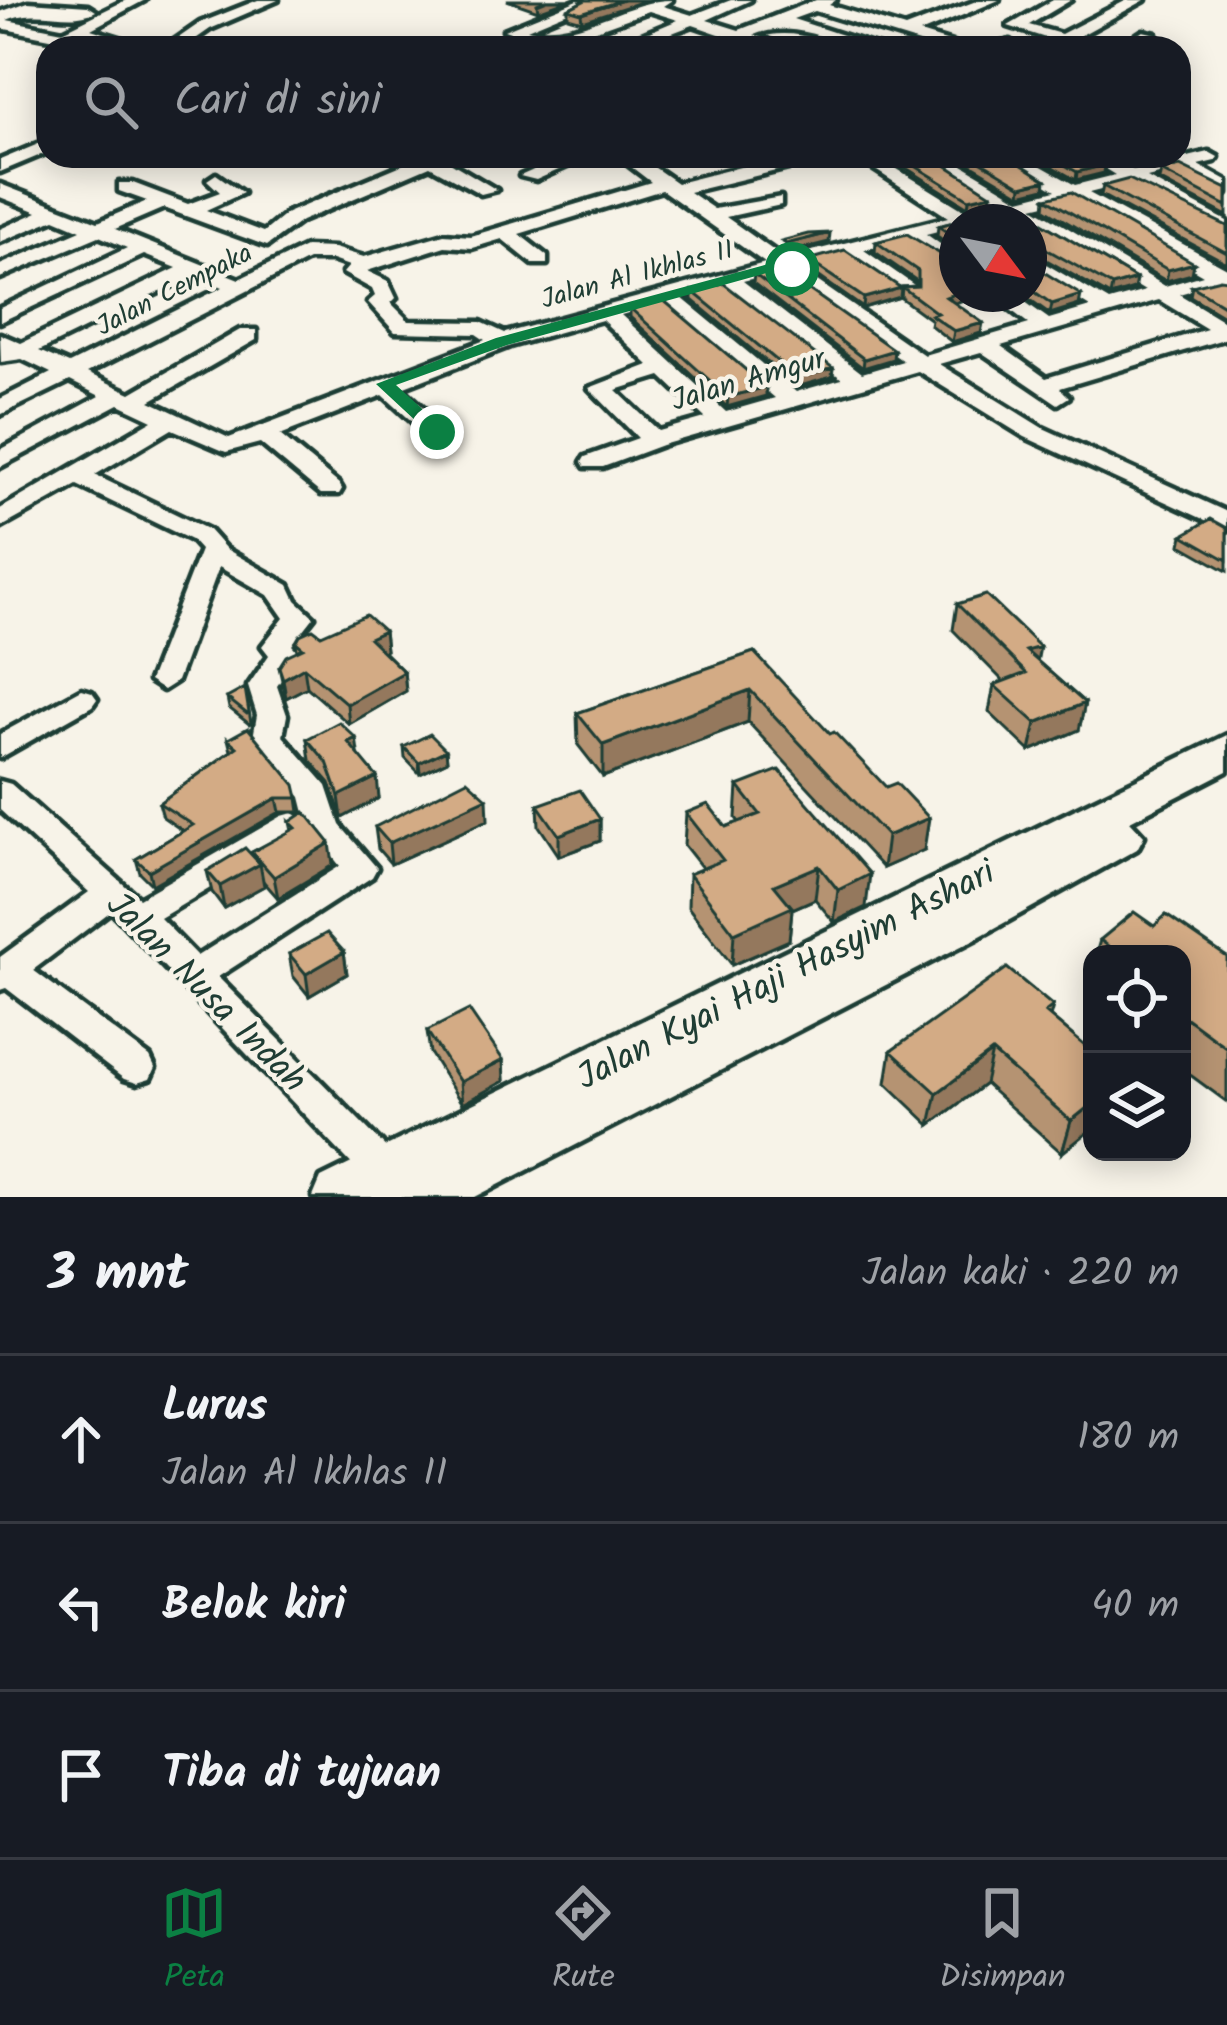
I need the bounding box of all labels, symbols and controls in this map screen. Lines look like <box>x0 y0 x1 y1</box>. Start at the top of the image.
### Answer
search box <box>36 36 1191 168</box>
text: Cari di sini <box>174 66 382 138</box>
icon: search <box>78 69 144 135</box>
north arrow <box>939 204 1047 312</box>
street label: Jalan Al Ikhlas II <box>536 229 738 322</box>
street label: Jalan Cempaka <box>89 232 260 348</box>
route start <box>765 242 819 296</box>
street label: Jalan Amgur <box>666 335 833 426</box>
route end <box>410 405 464 459</box>
street label: Jalan Kyai Haji Hasyim Ashari <box>567 845 1007 1107</box>
street label: Jalan Nusa Indah <box>91 879 320 1108</box>
map controls <box>1083 945 1191 1161</box>
button: locate <box>1083 945 1191 1053</box>
button: layers <box>1083 1053 1191 1161</box>
text: 3 mnt <box>48 1235 189 1316</box>
text: Jalan kaki · 220 m <box>862 1244 1179 1306</box>
text: Lurus <box>162 1372 268 1444</box>
icon: ahead <box>48 1406 114 1472</box>
text: 180 m <box>1077 1408 1179 1470</box>
text: Jalan Al Ikhlas II <box>162 1444 447 1506</box>
text: Belok kiri <box>162 1571 346 1643</box>
icon: left <box>48 1574 114 1640</box>
text: 40 m <box>1091 1576 1179 1638</box>
text: Tiba di tujuan <box>162 1739 441 1811</box>
icon: arrive <box>48 1742 114 1808</box>
tab: Peta <box>161 1880 227 2005</box>
tab: Rute <box>550 1880 616 2005</box>
tab: Disimpan <box>939 1880 1066 2005</box>

